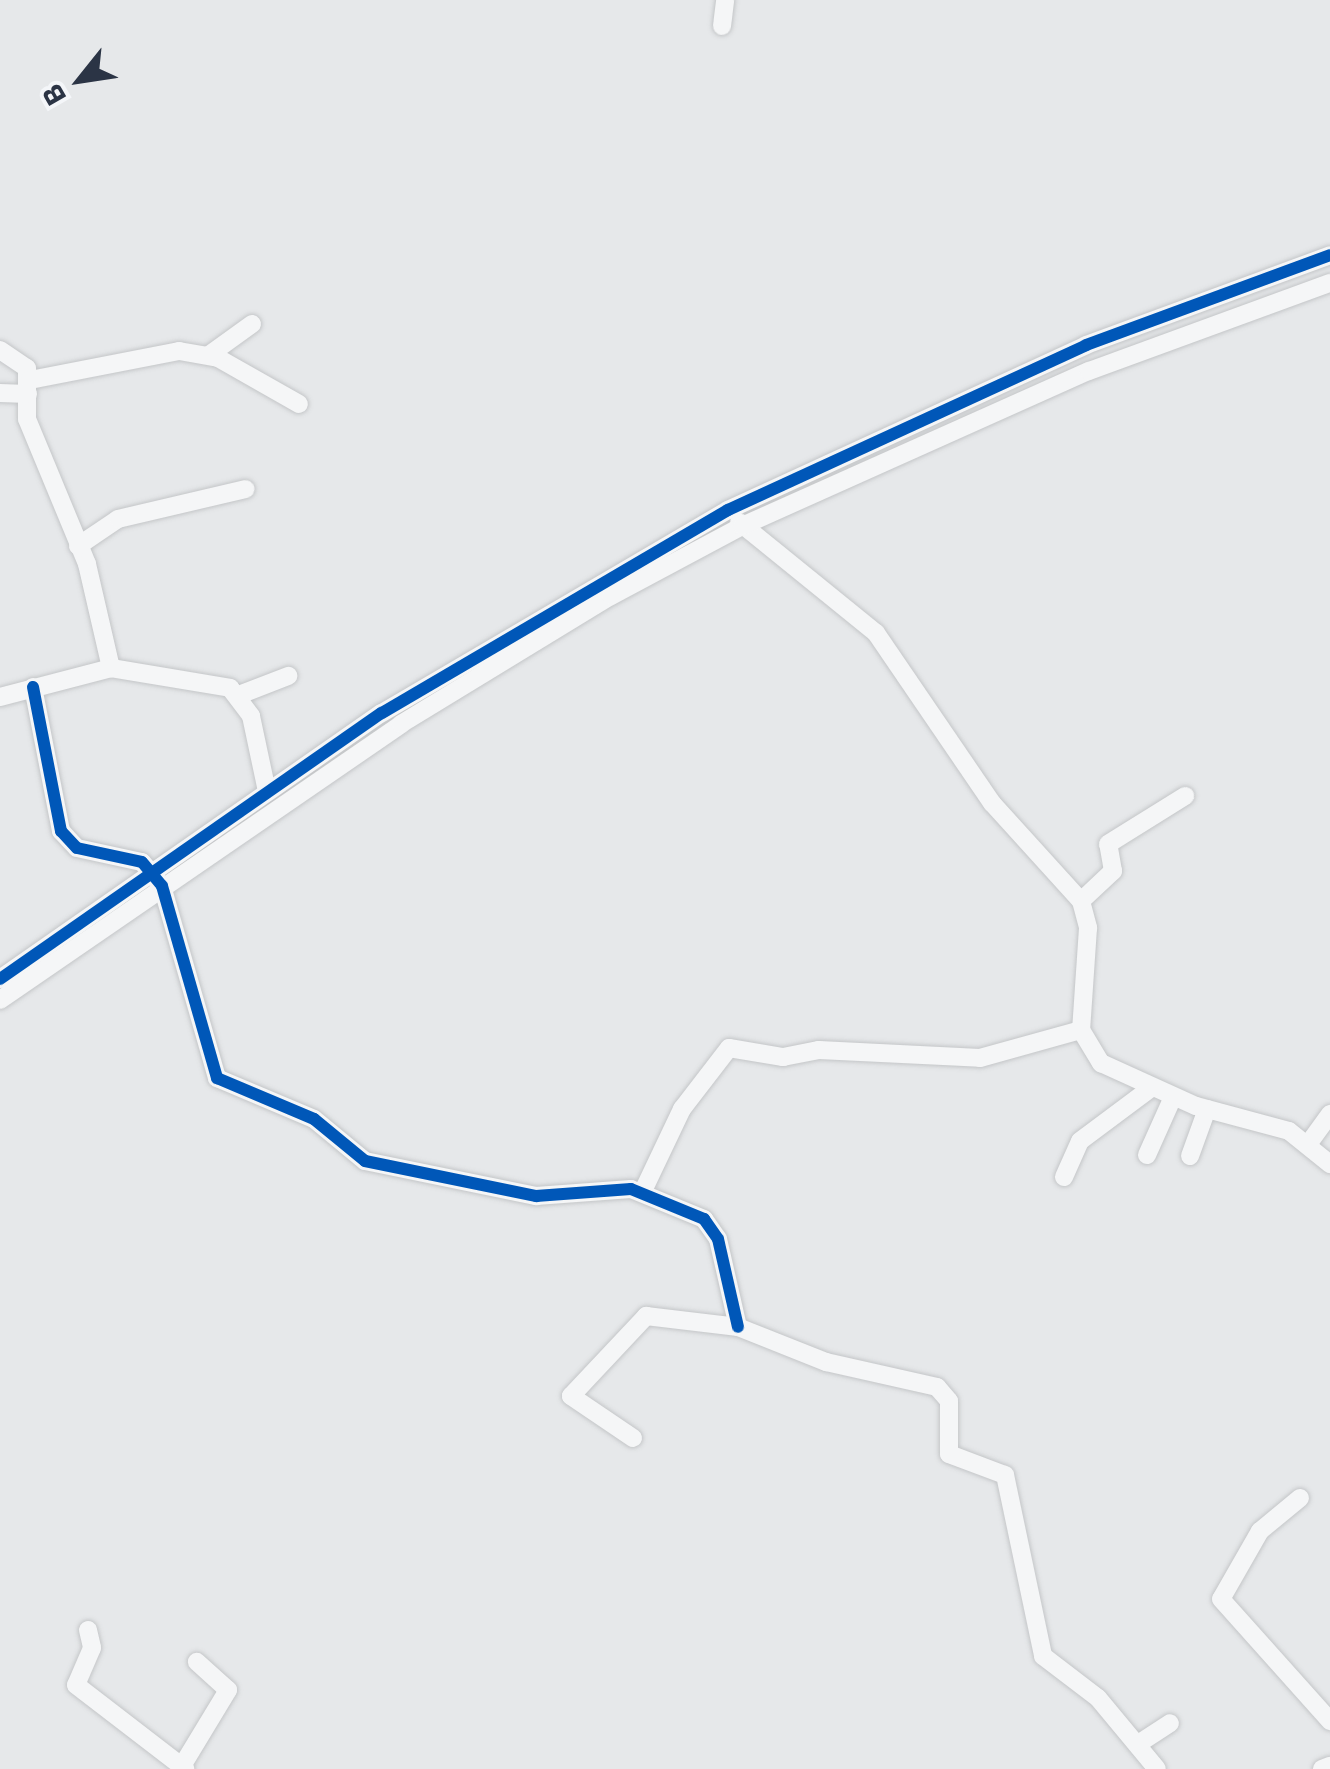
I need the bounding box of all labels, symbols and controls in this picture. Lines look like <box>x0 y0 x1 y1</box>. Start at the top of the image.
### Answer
north arrow <box>30 30 130 130</box>
text: B <box>33 78 74 113</box>

